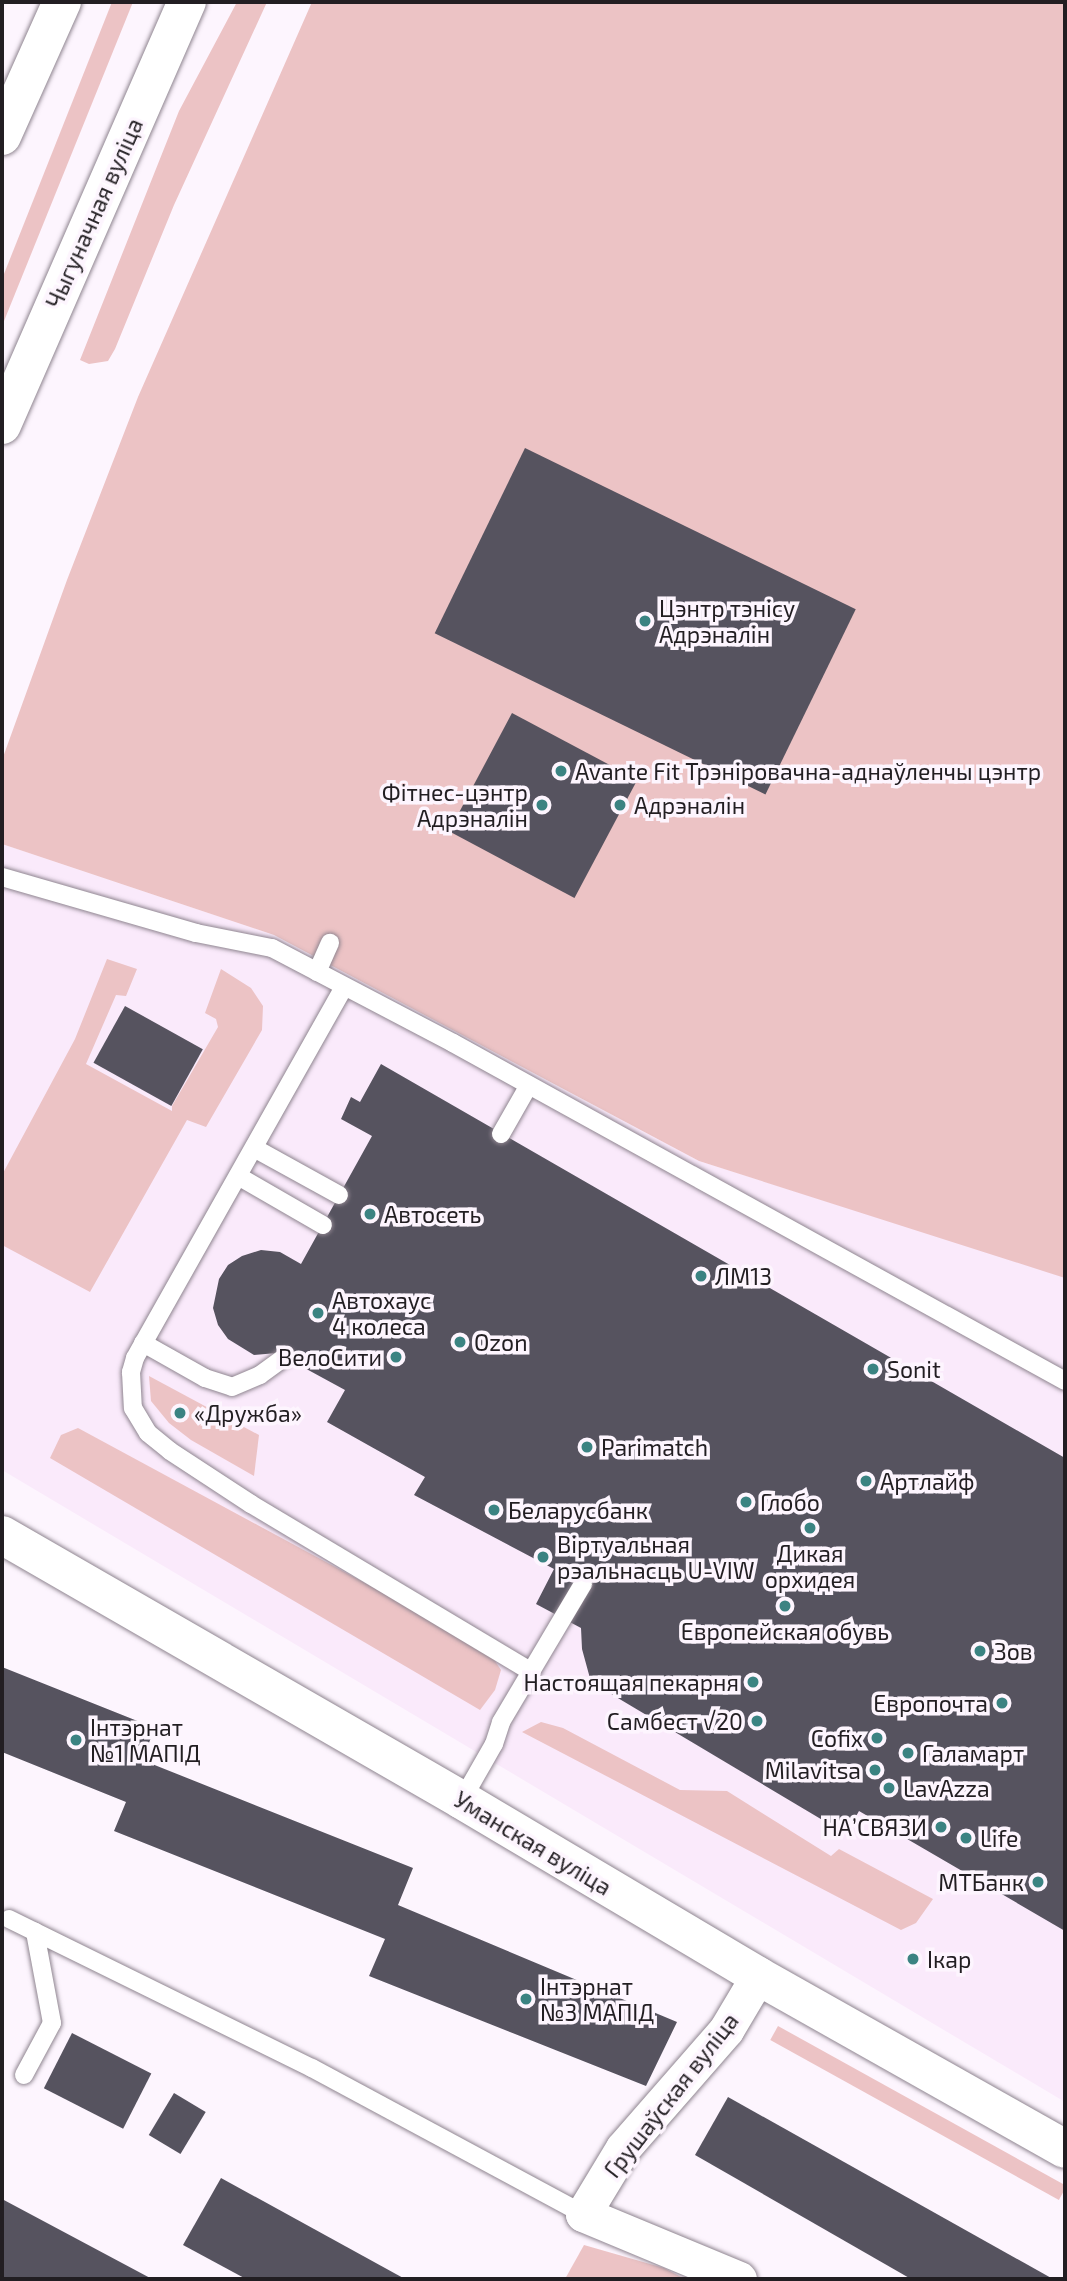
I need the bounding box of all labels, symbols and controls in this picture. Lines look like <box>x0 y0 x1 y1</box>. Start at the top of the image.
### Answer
street label: Чыгуначная вуліца <box>40 114 148 312</box>
place label: Цэнтр тэнісу Адрэналін <box>659 594 795 648</box>
marker: Цэнтр тэнісу Адрэналін <box>637 613 653 629</box>
place label: Avante Fit Трэніровачна-аднаўленчы цэнтр <box>575 757 1041 785</box>
marker: Avante Fit Трэніровачна-аднаўленчы цэнтр <box>553 763 569 779</box>
place label: Фітнес-цэнтр Адрэналін <box>382 778 528 832</box>
place label: Адрэналін <box>634 791 745 819</box>
marker: Фітнес-цэнтр Адрэналін <box>534 797 550 813</box>
marker: Адрэналін <box>612 797 628 813</box>
place label: Автосеть <box>384 1200 481 1228</box>
marker: Автосеть <box>362 1206 378 1222</box>
place label: ЛМ13 <box>715 1262 772 1290</box>
marker: ЛМ13 <box>693 1268 709 1284</box>
place label: Автохаус 4 колеса <box>332 1286 431 1340</box>
marker: Автохаус 4 колеса <box>310 1305 326 1321</box>
place label: Ozon <box>474 1328 527 1356</box>
marker: Ozon <box>452 1334 468 1350</box>
place label: ВелоСити <box>278 1343 382 1371</box>
marker: ВелоСити <box>388 1349 404 1365</box>
place label: Sonit <box>887 1355 941 1383</box>
marker: Sonit <box>865 1361 881 1377</box>
place label: «Дружба» <box>194 1399 302 1427</box>
marker: «Дружба» <box>172 1405 188 1421</box>
place label: Parimatch <box>601 1433 708 1461</box>
marker: Parimatch <box>579 1439 595 1455</box>
place label: Артлайф <box>880 1467 975 1495</box>
marker: Артлайф <box>858 1473 874 1489</box>
place label: Глобо <box>760 1488 820 1516</box>
marker: Глобо <box>738 1494 754 1510</box>
place label: Беларусбанк <box>508 1496 648 1524</box>
marker: Беларусбанк <box>486 1502 502 1518</box>
marker: Дикая орхидея <box>802 1520 818 1536</box>
place label: Віртуальная рэальнасць U-VIW <box>557 1530 755 1584</box>
place label: Дикая орхидея <box>765 1539 855 1593</box>
marker: Віртуальная рэальнасць U-VIW <box>535 1549 551 1565</box>
marker: Европейская обувь <box>777 1598 793 1614</box>
place label: Европейская обувь <box>681 1617 889 1645</box>
place label: Зов <box>994 1637 1033 1665</box>
marker: Зов <box>972 1643 988 1659</box>
place label: Настоящая пекарня <box>524 1668 739 1696</box>
marker: Настоящая пекарня <box>745 1674 761 1690</box>
place label: Европочта <box>873 1689 988 1717</box>
marker: Европочта <box>994 1695 1010 1711</box>
place label: Самбест √20 <box>607 1707 743 1735</box>
place label: Інтэрнат №1 МАПІД <box>90 1713 201 1767</box>
marker: Самбест √20 <box>749 1713 765 1729</box>
place label: Cofix <box>811 1724 863 1752</box>
marker: Cofix <box>869 1730 885 1746</box>
marker: Інтэрнат №1 МАПІД <box>68 1732 84 1748</box>
place label: Галамарт <box>922 1739 1024 1767</box>
marker: Галамарт <box>900 1745 916 1761</box>
place label: Milavitsa <box>765 1756 861 1784</box>
marker: Milavitsa <box>867 1762 883 1778</box>
place label: LavAzza <box>903 1774 990 1802</box>
marker: LavAzza <box>881 1780 897 1796</box>
street label: Уманская вуліца <box>449 1785 617 1901</box>
place label: НАʼСВЯЗИ <box>822 1813 927 1841</box>
marker: НАʼСВЯЗИ <box>933 1819 949 1835</box>
place label: Life <box>980 1824 1018 1852</box>
marker: Life <box>958 1830 974 1846</box>
place label: МТБанк <box>938 1868 1024 1896</box>
marker: МТБанк <box>1030 1874 1046 1890</box>
place label: Ікар <box>927 1945 971 1973</box>
marker: Ікар <box>905 1951 921 1967</box>
place label: Інтэрнат №3 МАПІД <box>540 1972 654 2026</box>
marker: Інтэрнат №3 МАПІД <box>518 1991 534 2007</box>
street label: Грушаўская вуліца <box>598 2007 744 2183</box>

